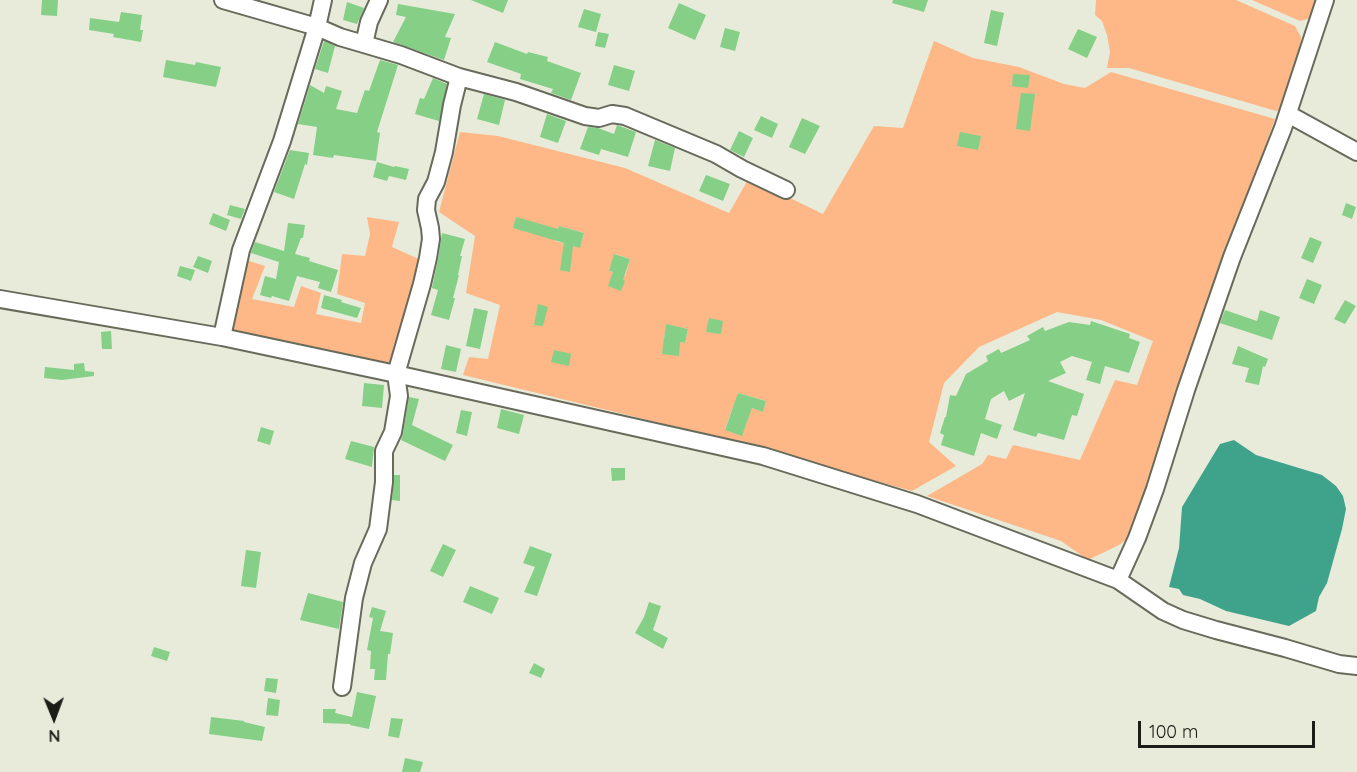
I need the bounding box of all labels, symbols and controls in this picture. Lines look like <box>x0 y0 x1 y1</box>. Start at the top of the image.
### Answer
north arrow <box>24 688 84 748</box>
scale bar <box>1141 709 1318 747</box>
text: 100 m <box>1149 720 1198 743</box>
text: N <box>48 726 60 746</box>

